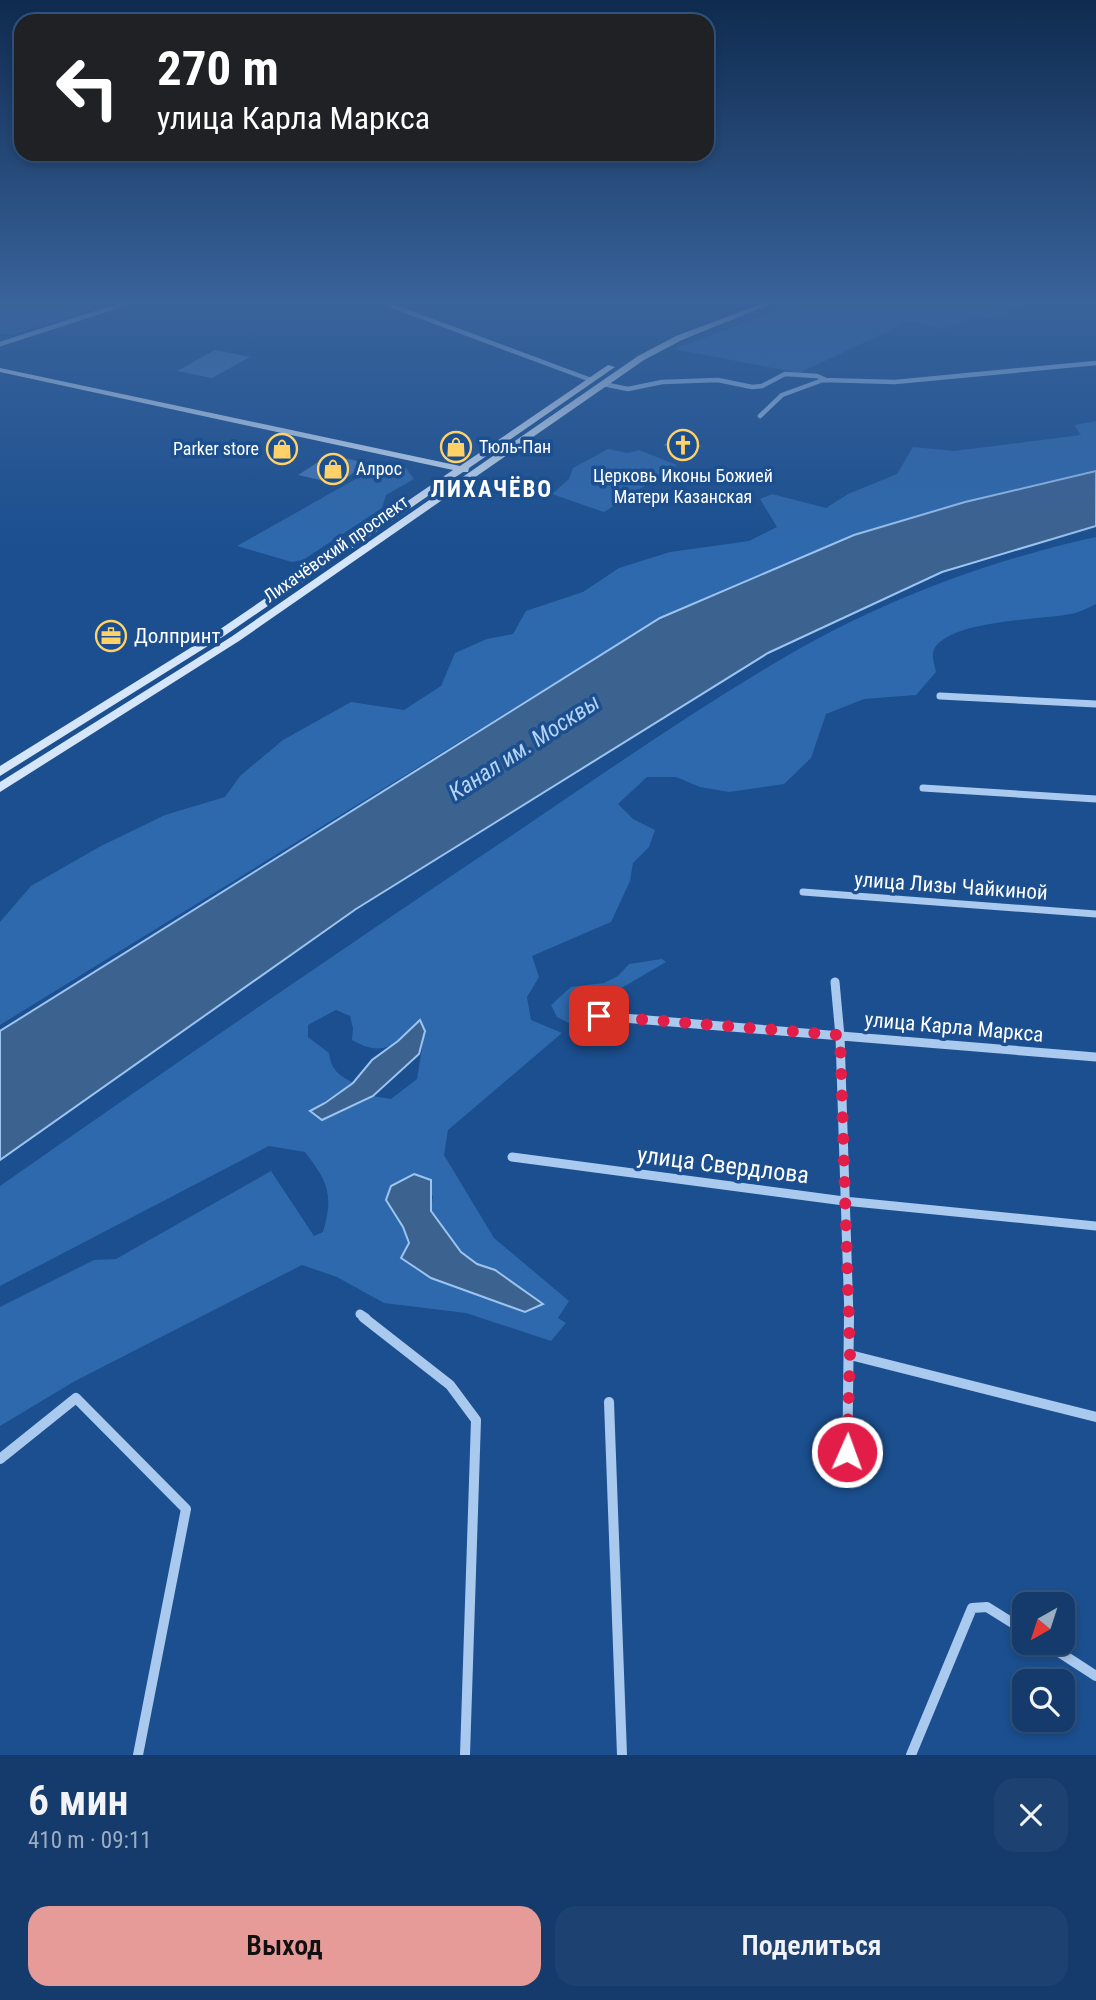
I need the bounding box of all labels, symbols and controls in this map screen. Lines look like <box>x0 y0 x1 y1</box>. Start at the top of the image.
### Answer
text: 270 m <box>157 40 279 97</box>
icon: left <box>42 42 133 133</box>
text: улица Карла Маркса <box>157 99 430 137</box>
church icon: Церковь Иконы Божией Матери Казанская <box>666 428 700 462</box>
shop icon: Тюль-Пан <box>439 430 473 464</box>
shop icon: Parker store <box>265 432 299 466</box>
place label: Тюль-Пан <box>479 436 551 457</box>
place label: Parker store <box>173 438 259 459</box>
shop icon: Алрос <box>316 452 350 486</box>
place label: Алрос <box>356 458 402 479</box>
place label: Церковь Иконы Божией Матери Казанская <box>593 465 773 507</box>
district label: ЛИХАЧЁВО <box>431 476 553 503</box>
street label: Лихачёвский проспект <box>259 491 412 606</box>
office icon: Долпринт <box>94 619 128 653</box>
place label: Долпринт <box>134 624 220 648</box>
water label: Канал им. Москвы <box>444 689 605 806</box>
street label: улица Лизы Чайкиной <box>853 867 1049 905</box>
pin <box>569 986 629 1046</box>
icon: arrive <box>580 997 618 1035</box>
street label: улица Карла Маркса <box>864 1007 1044 1047</box>
street label: улица Свердлова <box>636 1141 810 1189</box>
position arrow <box>810 1415 884 1489</box>
north arrow <box>1012 1592 1074 1656</box>
map controls <box>1012 1592 1075 1732</box>
button: search <box>1012 1669 1075 1732</box>
text: 6 мин <box>28 1776 129 1825</box>
button: close <box>994 1778 1068 1852</box>
text: 410 m · 09:11 <box>28 1827 152 1854</box>
button: Выход <box>28 1906 541 1986</box>
button: Поделиться <box>555 1906 1068 1986</box>

